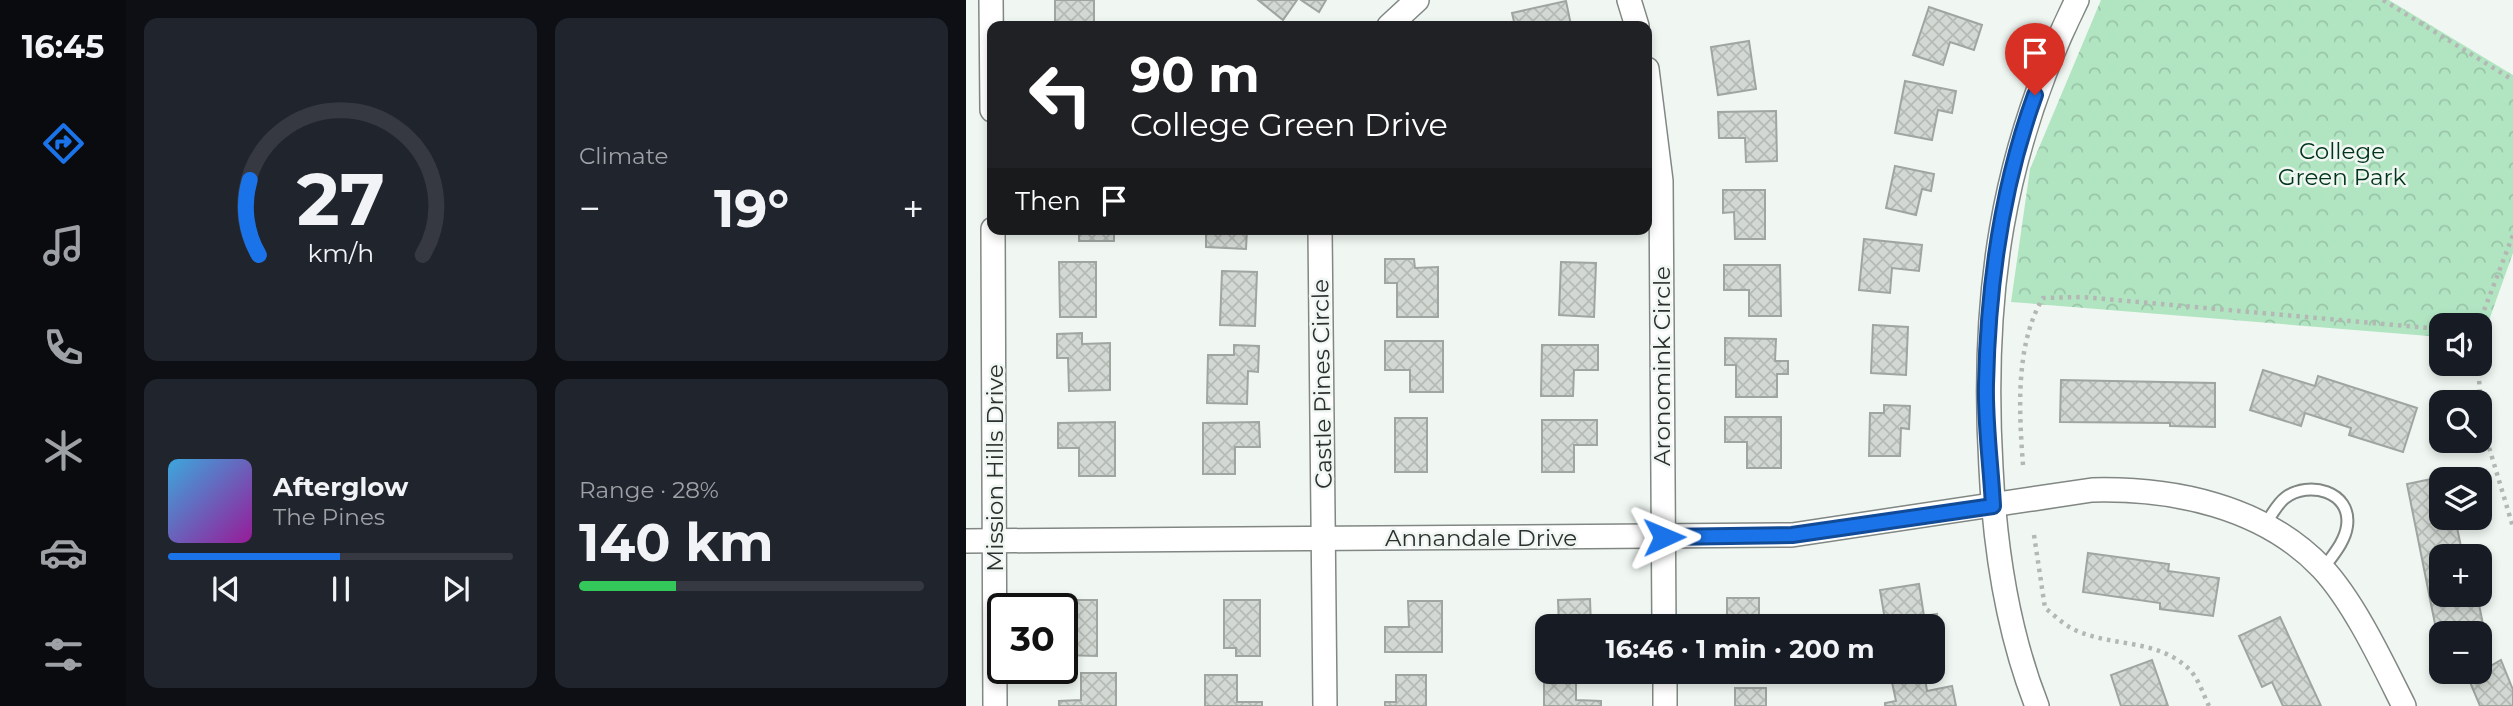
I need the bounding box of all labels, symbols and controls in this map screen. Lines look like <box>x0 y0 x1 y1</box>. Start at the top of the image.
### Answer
pin <box>2005 23 2065 95</box>
text: 16:45 <box>22 27 104 66</box>
icon: arrive <box>2016 34 2054 72</box>
text: 90 m <box>1130 45 1260 104</box>
icon: left <box>1015 49 1106 140</box>
text: College Green Drive <box>1130 105 1448 144</box>
icon: directions <box>39 119 88 168</box>
park label: College Green Park <box>2278 137 2407 191</box>
text: Climate <box>579 142 668 170</box>
text: 27 <box>296 156 385 244</box>
text: 19° <box>714 177 789 240</box>
icon: arrive <box>1095 182 1133 220</box>
text: − <box>579 185 601 232</box>
text: + <box>902 185 924 232</box>
text: Then <box>1015 185 1081 217</box>
icon: music <box>39 221 88 270</box>
text: km/h <box>307 238 374 268</box>
street label: Aronomink Circle <box>1648 266 1676 466</box>
street label: Castle Pines Circle <box>1306 279 1338 489</box>
map controls <box>2429 313 2492 684</box>
button: sound <box>2429 313 2492 376</box>
icon: phone <box>39 323 88 372</box>
street label: Mission Hills Drive <box>981 364 1009 572</box>
button: search <box>2429 390 2492 453</box>
icon: climate <box>39 426 88 475</box>
button: layers <box>2429 467 2492 530</box>
text: Afterglow <box>273 471 408 503</box>
text: Range · 28% <box>579 476 719 504</box>
position arrow <box>1627 500 1701 574</box>
text: The Pines <box>273 503 385 531</box>
text: 140 km <box>579 511 774 574</box>
street label: Annandale Drive <box>1385 524 1577 552</box>
icon: car <box>39 528 88 577</box>
button: + <box>2429 544 2492 607</box>
icon: previous <box>207 570 245 608</box>
icon: pause <box>322 570 360 608</box>
icon: next <box>437 570 475 608</box>
speed limit sign: 30 <box>987 593 1078 684</box>
button: − <box>2429 621 2492 684</box>
icon: filters <box>39 630 88 679</box>
text: 16:46 · 1 min · 200 m <box>1605 633 1875 665</box>

